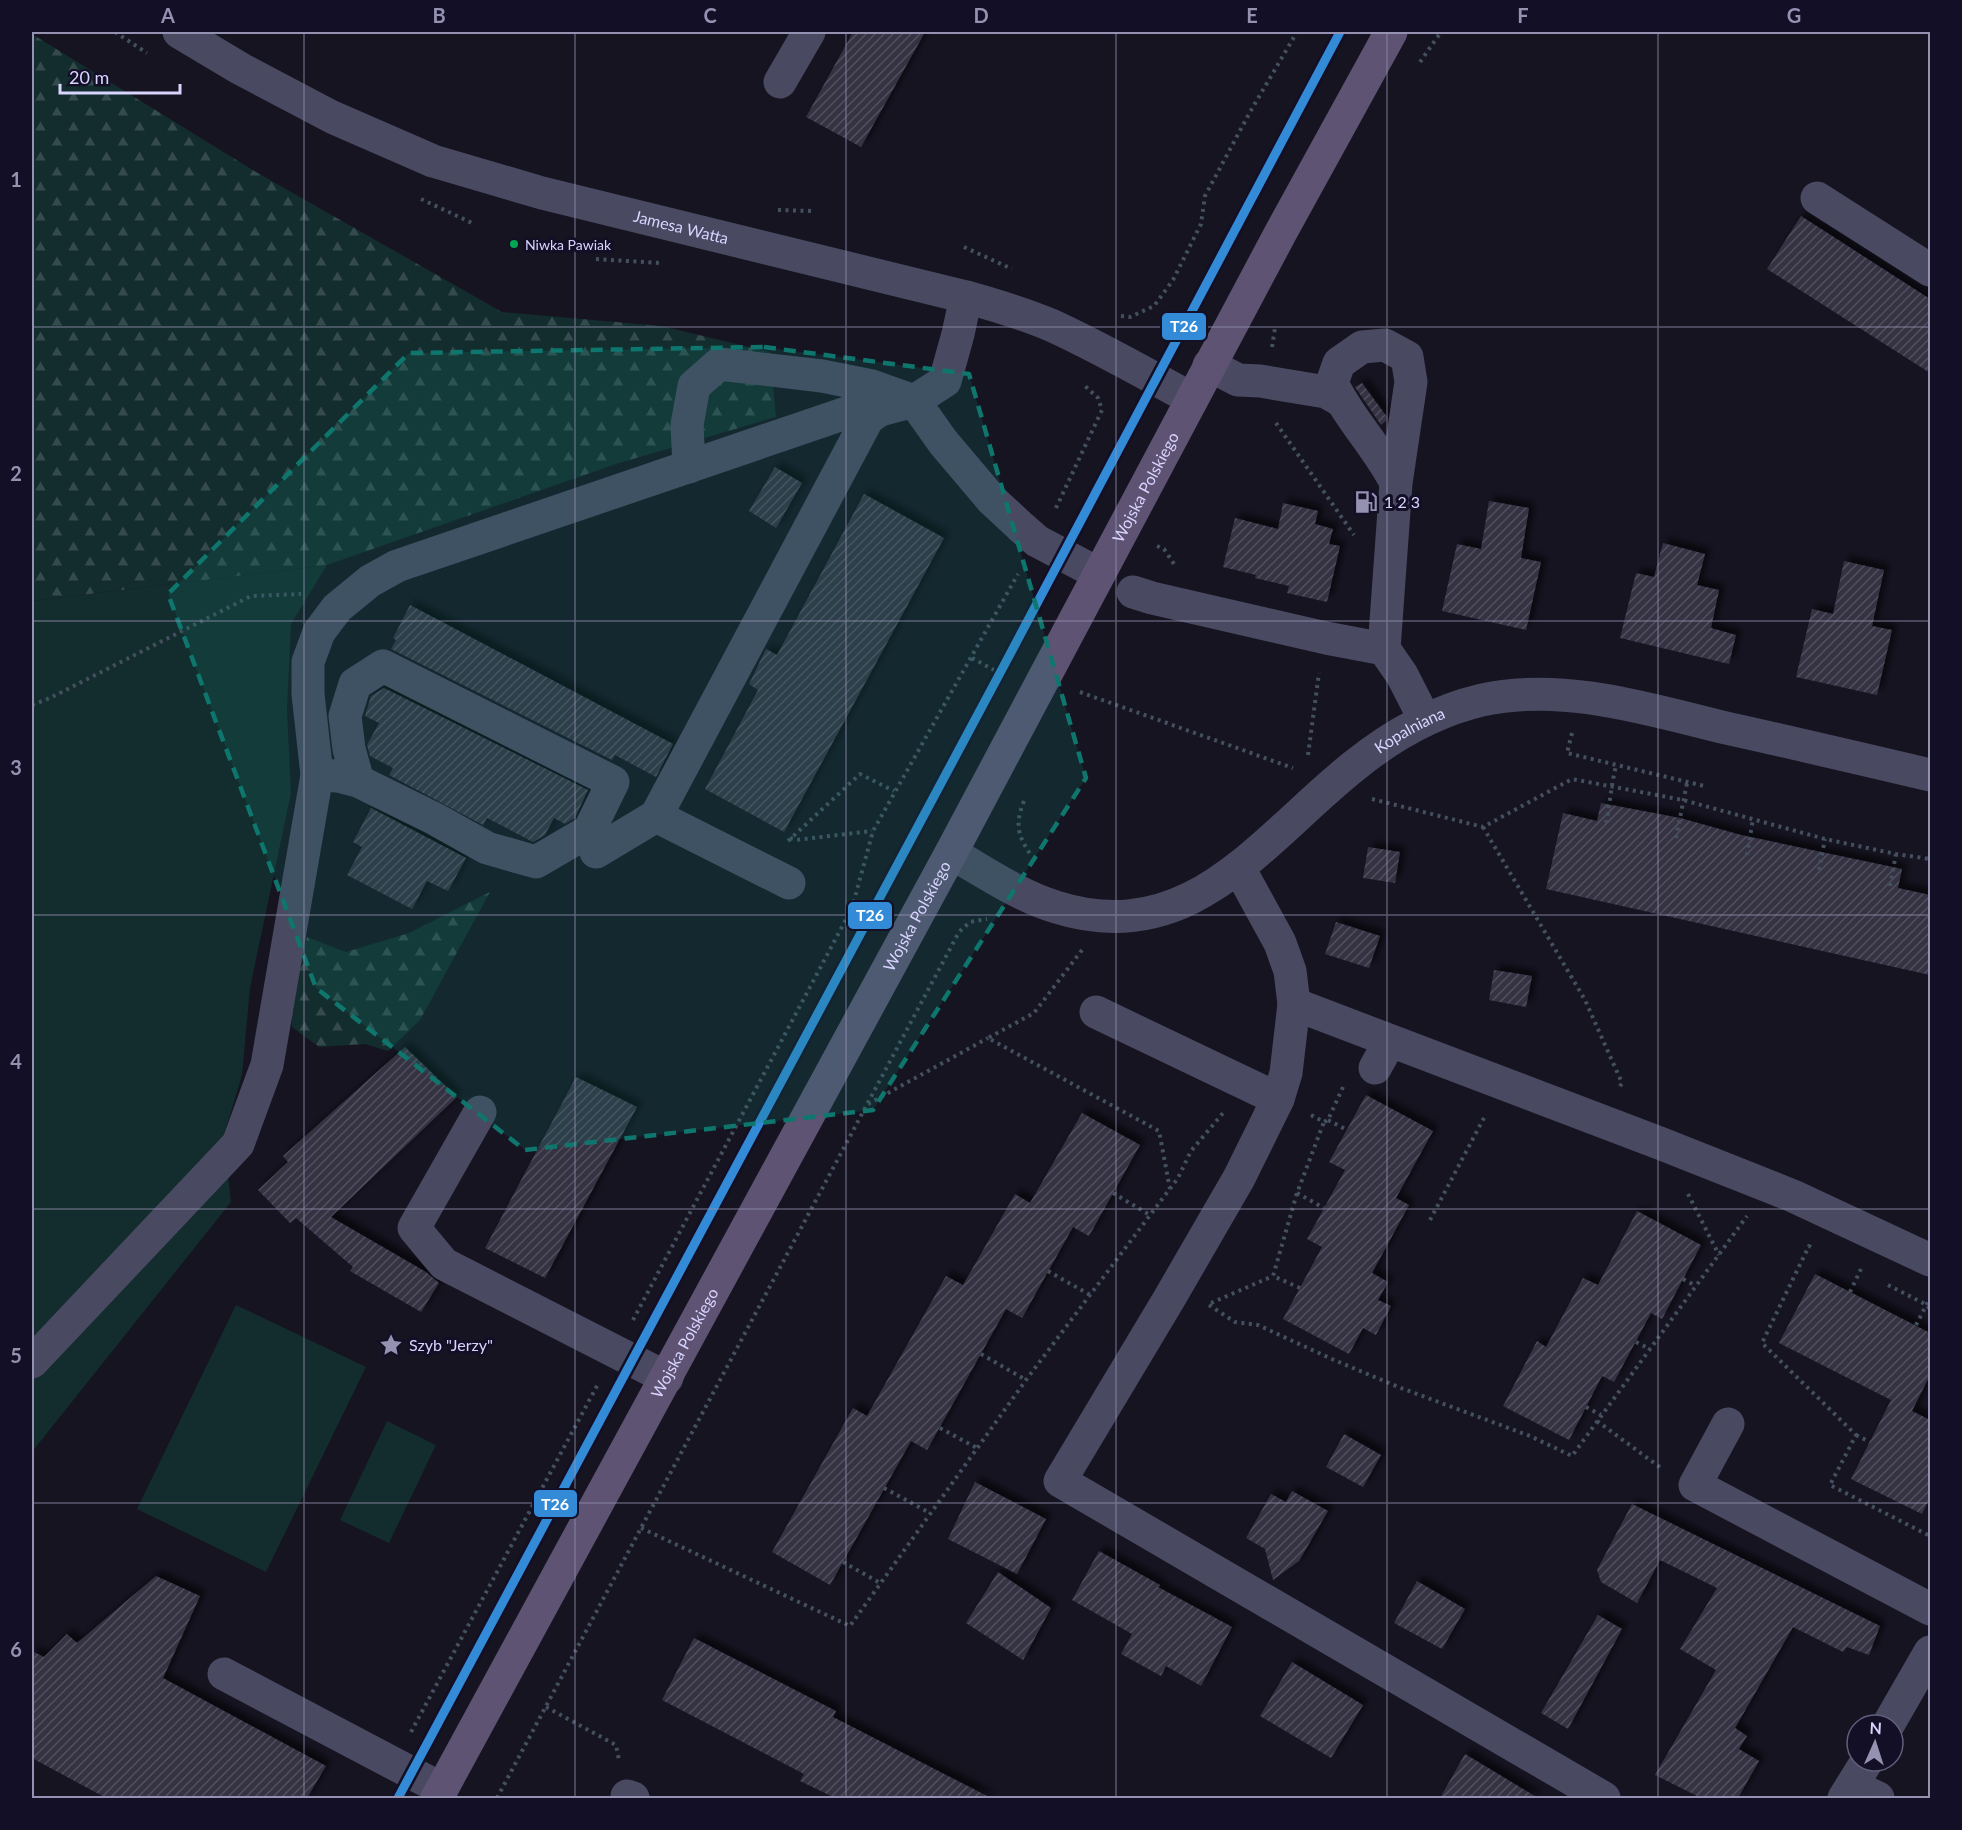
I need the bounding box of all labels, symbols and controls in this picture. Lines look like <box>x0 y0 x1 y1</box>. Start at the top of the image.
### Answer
text: A <box>160 3 175 27</box>
text: B <box>432 3 446 27</box>
text: C <box>703 3 717 27</box>
text: D <box>973 3 989 27</box>
text: E <box>1246 3 1258 27</box>
text: F <box>1517 3 1529 27</box>
text: G <box>1787 3 1801 27</box>
scale bar <box>60 57 180 95</box>
text: 20 m <box>69 66 109 88</box>
text: 1 <box>10 167 22 191</box>
street label: Jamesa Watta <box>632 206 731 247</box>
place label: Niwka Pawiak <box>525 236 612 253</box>
marker: Niwka Pawiak <box>508 238 520 250</box>
line badge: T26 <box>1161 312 1207 341</box>
text: T26 <box>1170 316 1198 335</box>
street label: Wojska Polskiego <box>1108 428 1182 545</box>
text: 2 <box>10 461 22 485</box>
fuel station icon: 1 2 3 <box>1353 489 1379 515</box>
place label: 1 2 3 <box>1384 492 1420 511</box>
street label: Kopalniana <box>1371 703 1447 757</box>
text: 3 <box>10 755 22 779</box>
street label: Wojska Polskiego <box>879 857 954 974</box>
line badge: T26 <box>847 901 893 930</box>
text: T26 <box>856 905 884 924</box>
text: 4 <box>10 1049 22 1073</box>
street label: Wojska Polskiego <box>646 1284 722 1401</box>
place icon: Szyb "Jerzy" <box>378 1332 404 1358</box>
place label: Szyb "Jerzy" <box>409 1335 493 1354</box>
text: 5 <box>10 1343 22 1367</box>
line badge: T26 <box>533 1489 578 1518</box>
text: T26 <box>541 1494 569 1513</box>
text: 6 <box>10 1637 22 1661</box>
north arrow <box>1845 1713 1905 1773</box>
text: N <box>1869 1718 1882 1737</box>

